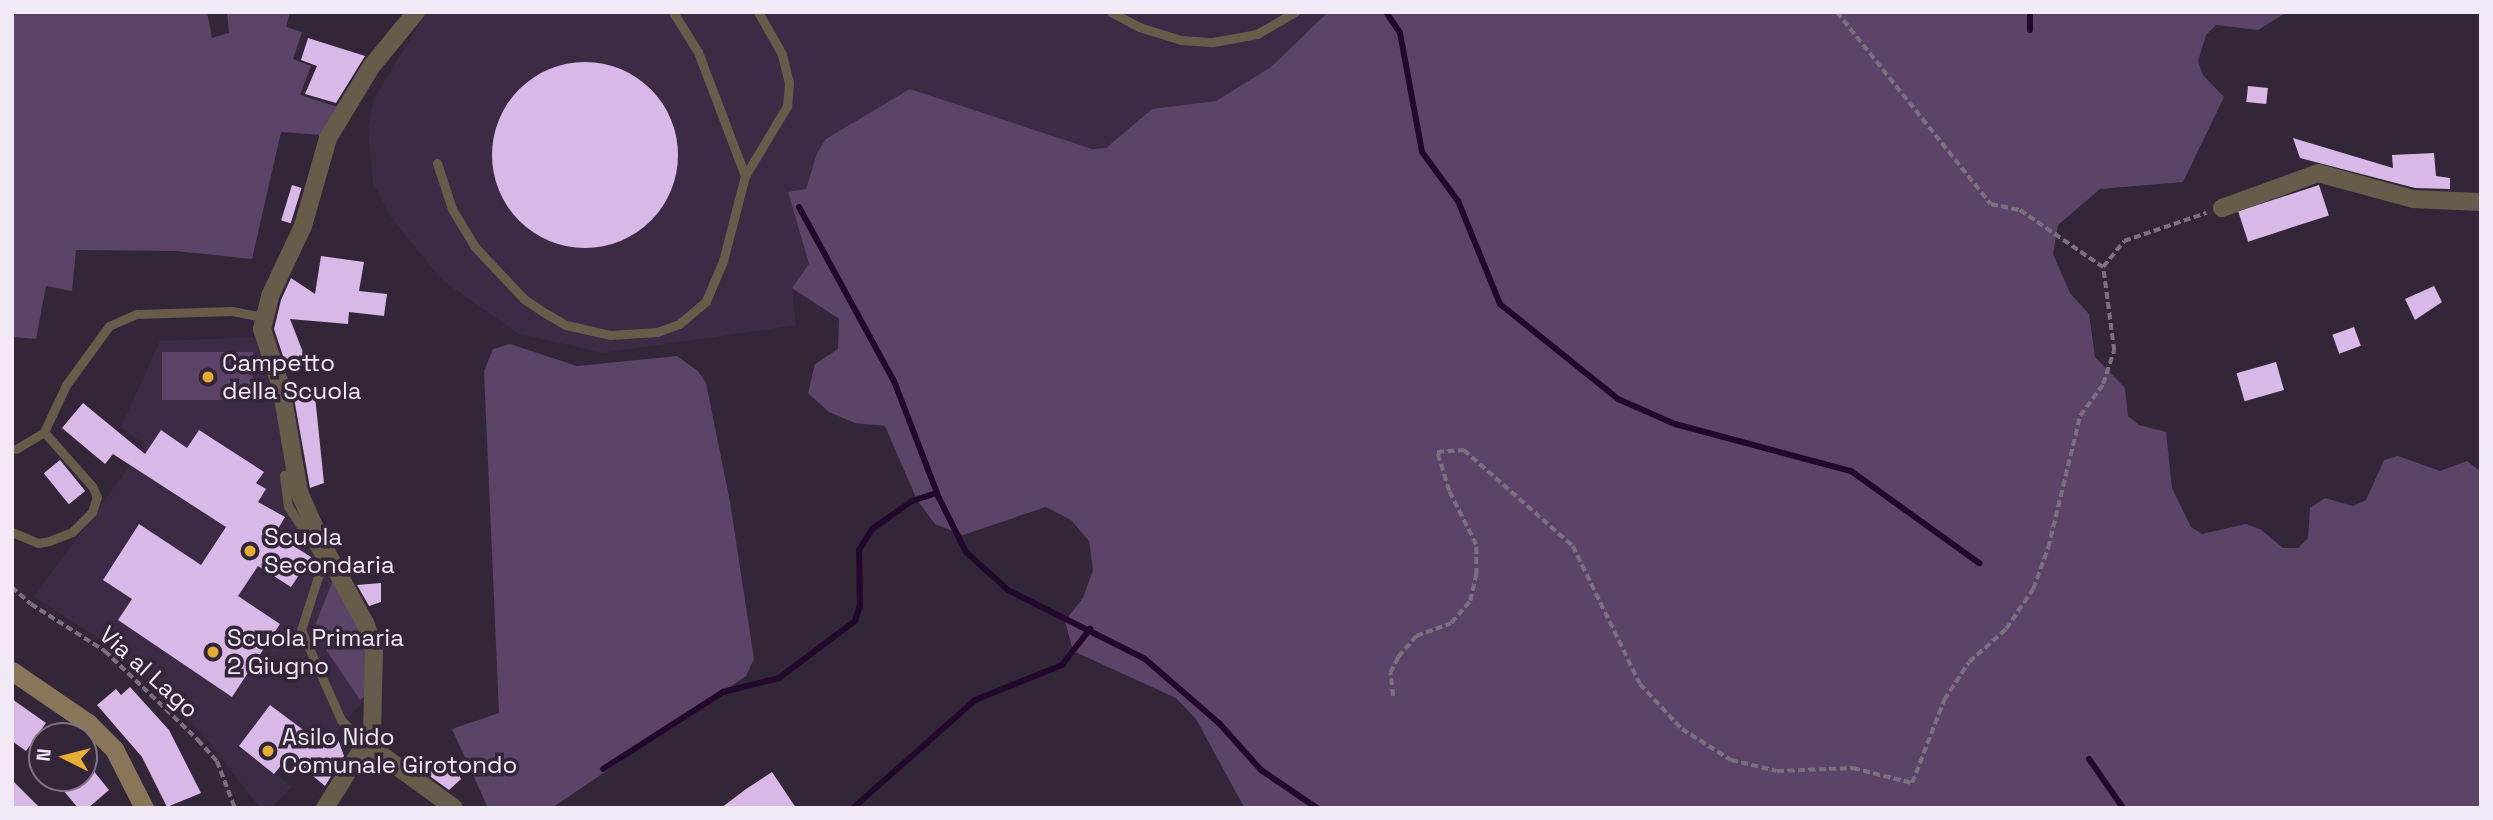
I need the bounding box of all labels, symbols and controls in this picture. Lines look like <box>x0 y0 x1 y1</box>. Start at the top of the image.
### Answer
place label: Campetto della Scuola <box>222 349 362 405</box>
marker: Campetto della Scuola <box>200 369 216 385</box>
place label: Scuola Secondaria <box>264 523 395 579</box>
marker: Scuola Secondaria <box>242 543 258 559</box>
street label: Via al Lago <box>94 620 204 724</box>
place label: Scuola Primaria 2 Giugno <box>227 624 404 680</box>
marker: Scuola Primaria 2 Giugno <box>205 644 221 660</box>
north arrow <box>28 722 98 792</box>
place label: Asilo Nido Comunale Girotondo <box>282 723 517 779</box>
marker: Asilo Nido Comunale Girotondo <box>260 743 276 759</box>
text: N <box>31 747 57 763</box>

